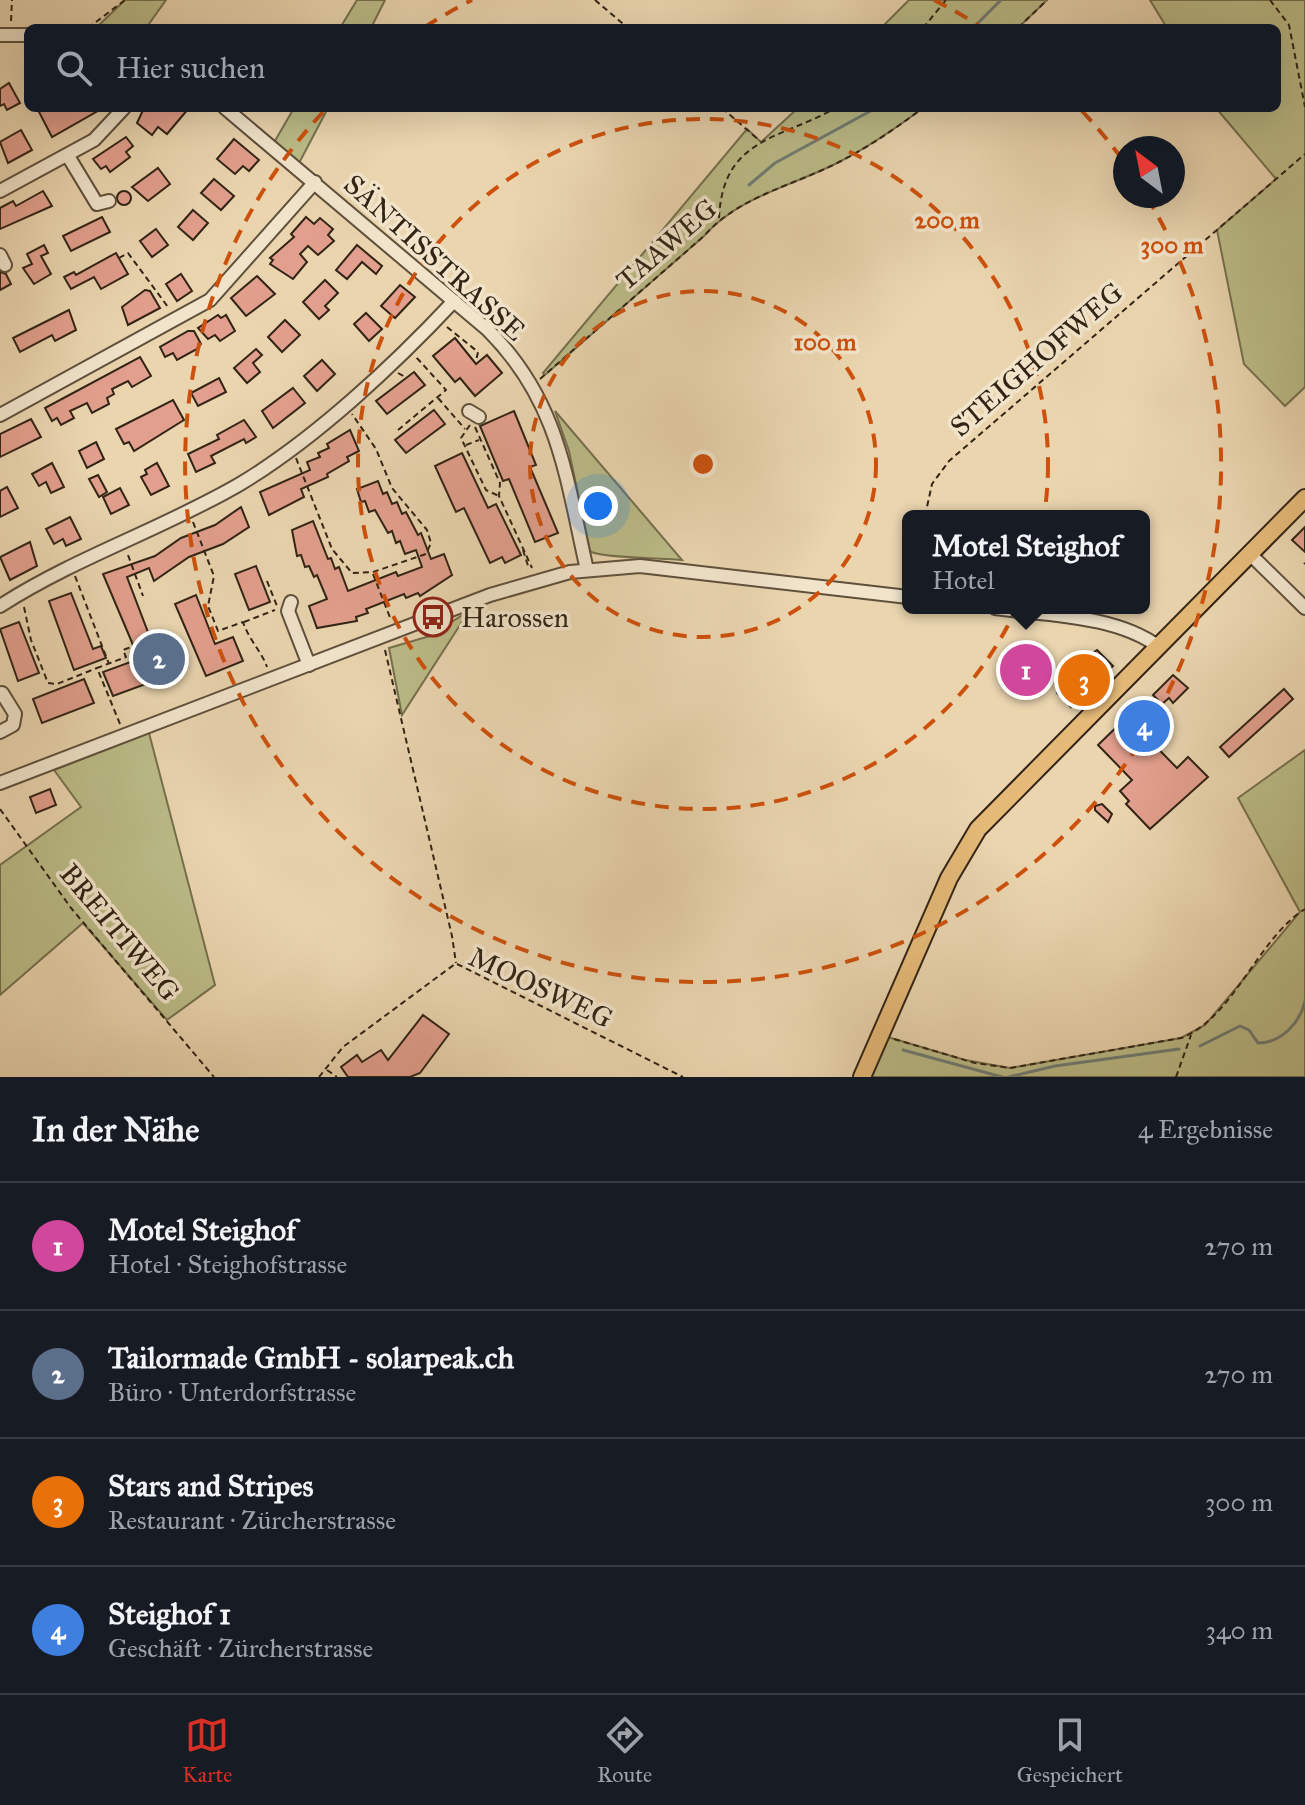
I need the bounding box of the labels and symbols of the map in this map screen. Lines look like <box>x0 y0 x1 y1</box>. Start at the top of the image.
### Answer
north arrow <box>1113 136 1185 208</box>
street label: SÄNTISSTRASSE <box>337 167 533 348</box>
street label: TAAWEG <box>609 191 724 298</box>
text: 200 m <box>914 205 980 235</box>
text: 300 m <box>1141 230 1204 260</box>
street label: STEIGHOFWEG <box>943 275 1130 444</box>
text: 100 m <box>794 327 857 357</box>
centre of rings <box>689 450 717 478</box>
your location <box>578 486 618 526</box>
bus stop icon: Harossen <box>412 596 454 638</box>
place label: Harossen <box>461 600 569 635</box>
pin: 2 <box>133 629 185 689</box>
pin: 1 <box>1000 640 1052 700</box>
pin: 3 <box>1058 650 1110 710</box>
pin: 4 <box>1118 696 1170 756</box>
street label: BREITIWEG <box>52 857 187 1008</box>
street label: MOOSWEG <box>463 939 618 1036</box>

